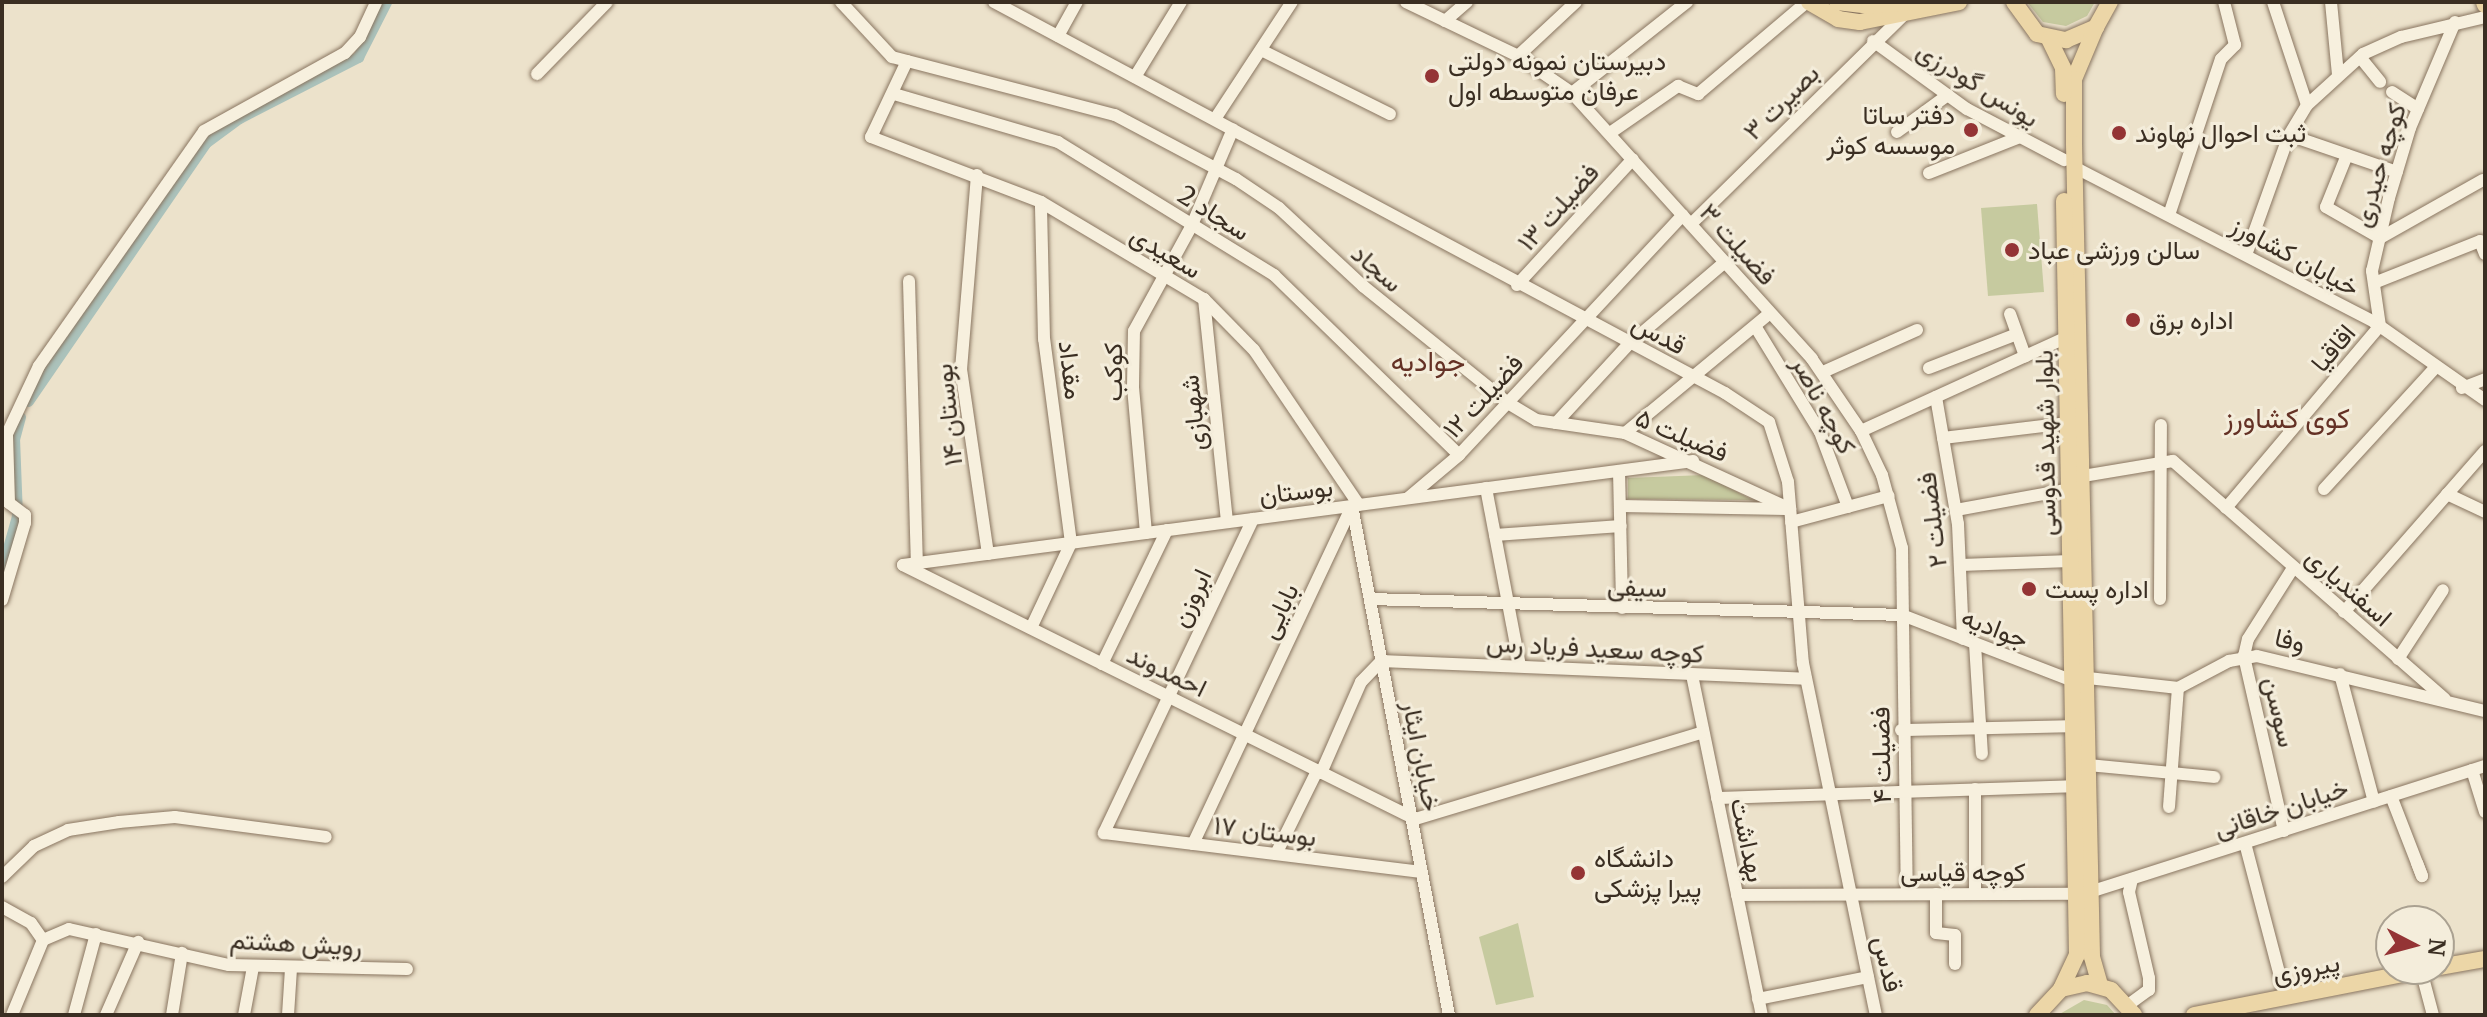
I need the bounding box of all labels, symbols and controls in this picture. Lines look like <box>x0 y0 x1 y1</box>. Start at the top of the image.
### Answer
street label: یونس گودرزی <box>1911 34 2045 134</box>
place label: دبیرستان نمونه دولتی عرفان متوسطه اول <box>1448 45 1666 106</box>
street label: بصیرت ۳ <box>1737 58 1825 146</box>
marker: دبیرستان نمونه دولتی عرفان متوسطه اول <box>1423 67 1441 85</box>
place label: دفتر ساتا موسسه کوثر <box>1826 99 1955 160</box>
street label: کوچه حیدری <box>2345 99 2413 231</box>
place label: ثبت احوال نهاوند <box>2135 117 2306 149</box>
marker: دفتر ساتا موسسه کوثر <box>1962 121 1980 139</box>
marker: ثبت احوال نهاوند <box>2110 124 2128 142</box>
street label: فضیلت ۱۳ <box>1511 157 1605 257</box>
street label: سجاد 2 <box>1172 179 1256 247</box>
street label: فضیلت ۳ <box>1693 197 1783 291</box>
street label: خیابان کشاورز <box>2225 209 2365 303</box>
street label: سعیدی <box>1125 219 1207 285</box>
place label: سالن ورزشی عباد <box>2028 234 2200 266</box>
street label: سجاد <box>1345 237 1409 299</box>
marker: سالن ورزشی عباد <box>2003 241 2021 259</box>
place label: اداره برق <box>2149 304 2234 336</box>
street label: قدس <box>1627 307 1691 361</box>
marker: اداره برق <box>2124 311 2142 329</box>
street label: اقاقیا <box>2304 318 2362 378</box>
street label: مقداد <box>1052 339 1090 401</box>
street label: کوکب <box>1097 343 1129 401</box>
district label: جوادیه <box>1391 344 1465 378</box>
street label: فضیلت ۱۲ <box>1436 348 1530 444</box>
street label: بلوار شهید قدوسی <box>2028 350 2062 536</box>
street label: کوچه ناصر <box>1785 351 1863 459</box>
street label: بوستان ۱۴ <box>927 362 969 468</box>
street label: شهبازی <box>1173 373 1213 453</box>
district label: کوی کشاورز <box>2224 401 2350 435</box>
street label: فضیلت ۵ <box>1631 402 1733 468</box>
street label: بوستان <box>1257 471 1335 511</box>
street label: فضیلت ۲ <box>1911 471 1953 569</box>
street label: اسفندیاری <box>2299 541 2399 633</box>
street label: ابروزن <box>1164 564 1218 632</box>
street label: سیفی <box>1607 570 1667 604</box>
place label: اداره پست <box>2045 573 2149 605</box>
street label: بابایی <box>1253 578 1305 644</box>
marker: اداره پست <box>2020 580 2038 598</box>
street label: جوادیه <box>1957 601 2033 655</box>
street label: وفا <box>2272 621 2308 659</box>
street label: کوچه سعید فریاد رس <box>1485 627 1705 669</box>
street label: احمدوند <box>1122 638 1212 704</box>
street label: سوسن <box>2257 674 2303 750</box>
street label: خیابان ایثار <box>1396 698 1448 814</box>
street label: فضیلت ۴ <box>1865 706 1897 804</box>
street label: خیابان خاقانی <box>2210 772 2352 844</box>
street label: بهداشت <box>1724 795 1772 885</box>
street label: بوستان ۱۷ <box>1212 809 1318 853</box>
place label: دانشگاه پیرا پزشکی <box>1594 842 1701 904</box>
street label: کوچه قیاسی <box>1900 856 2026 888</box>
marker: دانشگاه پیرا پزشکی <box>1569 864 1587 882</box>
north arrow <box>2375 905 2455 985</box>
street label: رویش هشتم <box>229 924 363 962</box>
street label: قدس <box>1866 933 1910 995</box>
text: N <box>2422 937 2452 957</box>
street label: پیروزی <box>2270 946 2342 990</box>

